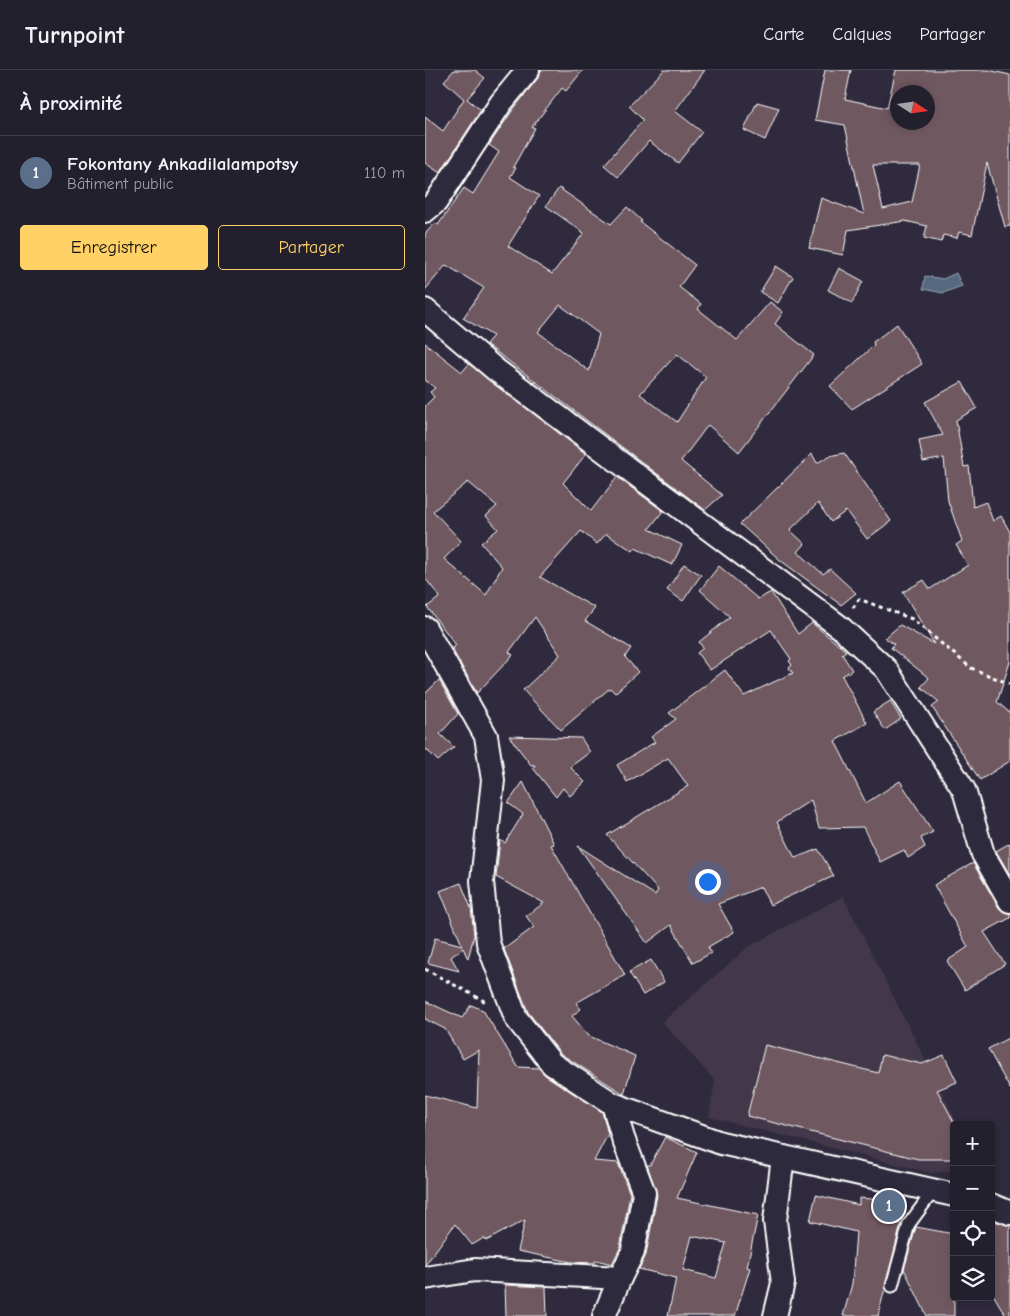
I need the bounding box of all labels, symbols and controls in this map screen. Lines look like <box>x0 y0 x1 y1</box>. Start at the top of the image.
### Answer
text: Turnpoint <box>25 21 124 49</box>
text: Carte <box>763 24 804 45</box>
text: Calques <box>832 24 892 45</box>
text: Partager <box>920 24 985 45</box>
north arrow <box>890 85 935 130</box>
text: À proximité <box>20 91 122 115</box>
text: Fokontany Ankadilalampotsy <box>67 153 298 175</box>
text: 1 <box>33 164 39 182</box>
text: 110 m <box>364 164 405 182</box>
text: Bâtiment public <box>67 175 173 193</box>
button: Enregistrer <box>20 225 208 270</box>
button: Partager <box>218 225 405 270</box>
your location <box>695 869 721 895</box>
map controls <box>950 1121 995 1301</box>
button: + <box>950 1121 995 1166</box>
button: − <box>950 1166 995 1211</box>
pin: 1 <box>873 1187 905 1225</box>
button: locate <box>950 1211 995 1256</box>
button: layers <box>950 1256 995 1301</box>

